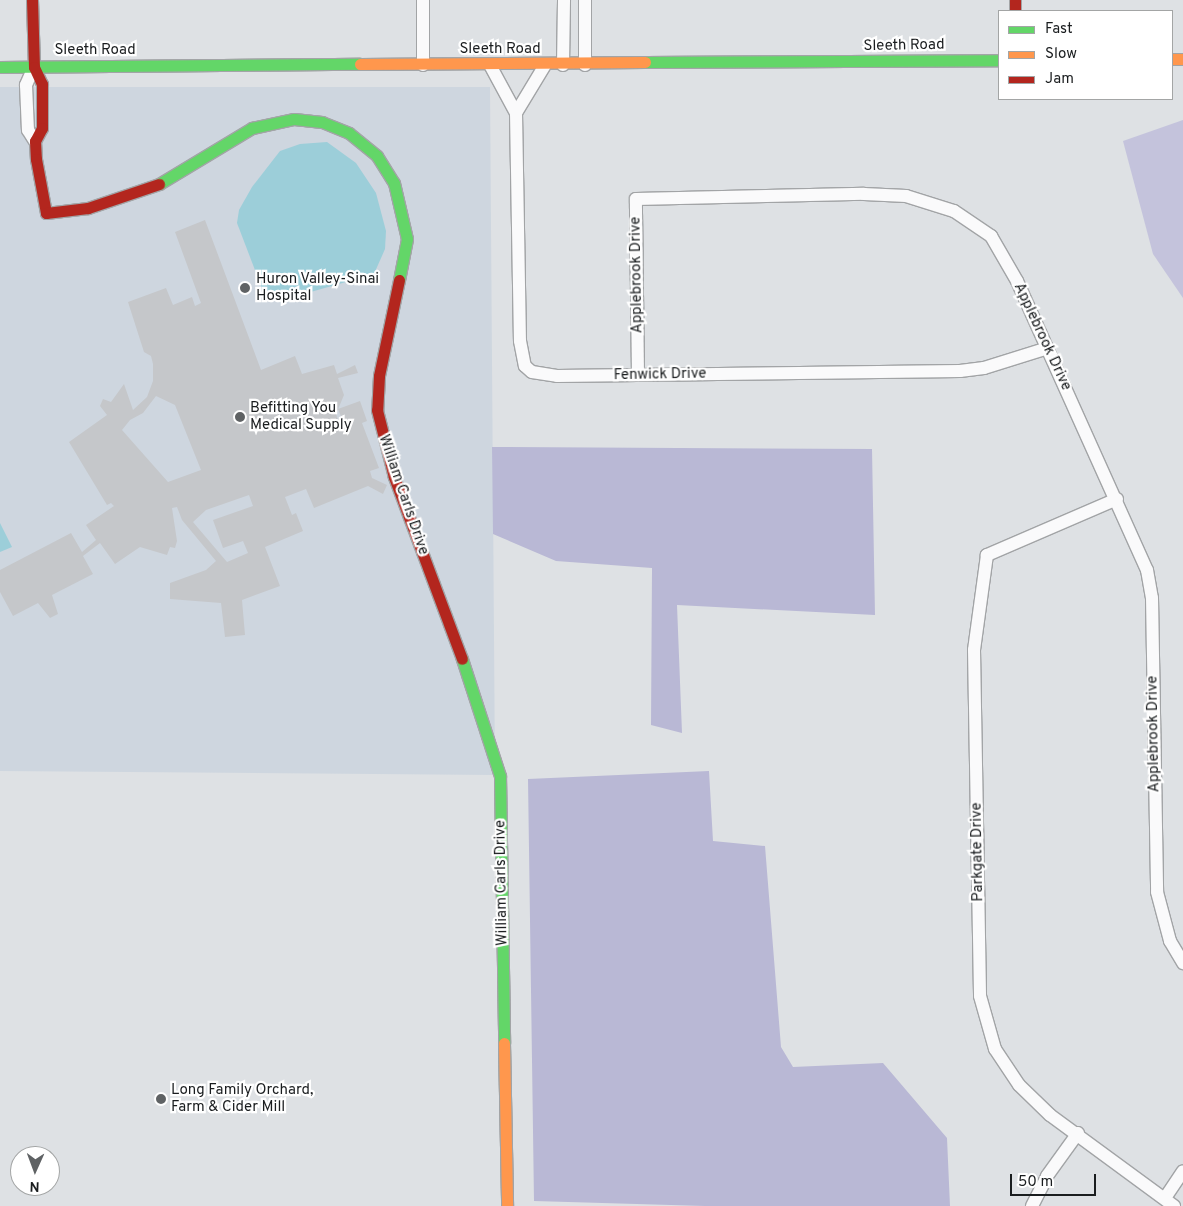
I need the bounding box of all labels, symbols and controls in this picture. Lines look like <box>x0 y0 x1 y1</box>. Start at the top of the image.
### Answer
legend <box>998 10 1173 100</box>
text: Fast <box>1045 20 1073 39</box>
street label: Sleeth Road <box>863 36 945 56</box>
street label: Sleeth Road <box>459 41 541 59</box>
street label: Sleeth Road <box>54 42 136 60</box>
text: Slow <box>1045 45 1077 64</box>
text: Jam <box>1045 70 1074 89</box>
street label: Applebrook Drive <box>627 216 647 334</box>
place label: Huron Valley-Sinai Hospital <box>256 270 380 305</box>
street label: Applebrook Drive <box>1009 280 1075 394</box>
marker: Huron Valley-Sinai Hospital <box>238 281 252 295</box>
street label: Fenwick Drive <box>613 365 707 385</box>
place label: Befitting You Medical Supply <box>250 399 352 434</box>
marker: Befitting You Medical Supply <box>234 411 246 423</box>
street label: William Carls Drive <box>374 433 432 557</box>
street label: Applebrook Drive <box>1144 675 1164 793</box>
street label: Parkgate Drive <box>968 802 988 902</box>
street label: William Carls Drive <box>492 820 512 946</box>
place label: Long Family Orchard, Farm & Cider Mill <box>171 1081 313 1116</box>
marker: Long Family Orchard, Farm & Cider Mill <box>155 1093 167 1105</box>
north arrow <box>10 1146 60 1196</box>
scale bar <box>1013 1164 1099 1196</box>
text: 50 m <box>1018 1173 1053 1192</box>
text: N <box>29 1177 40 1194</box>

